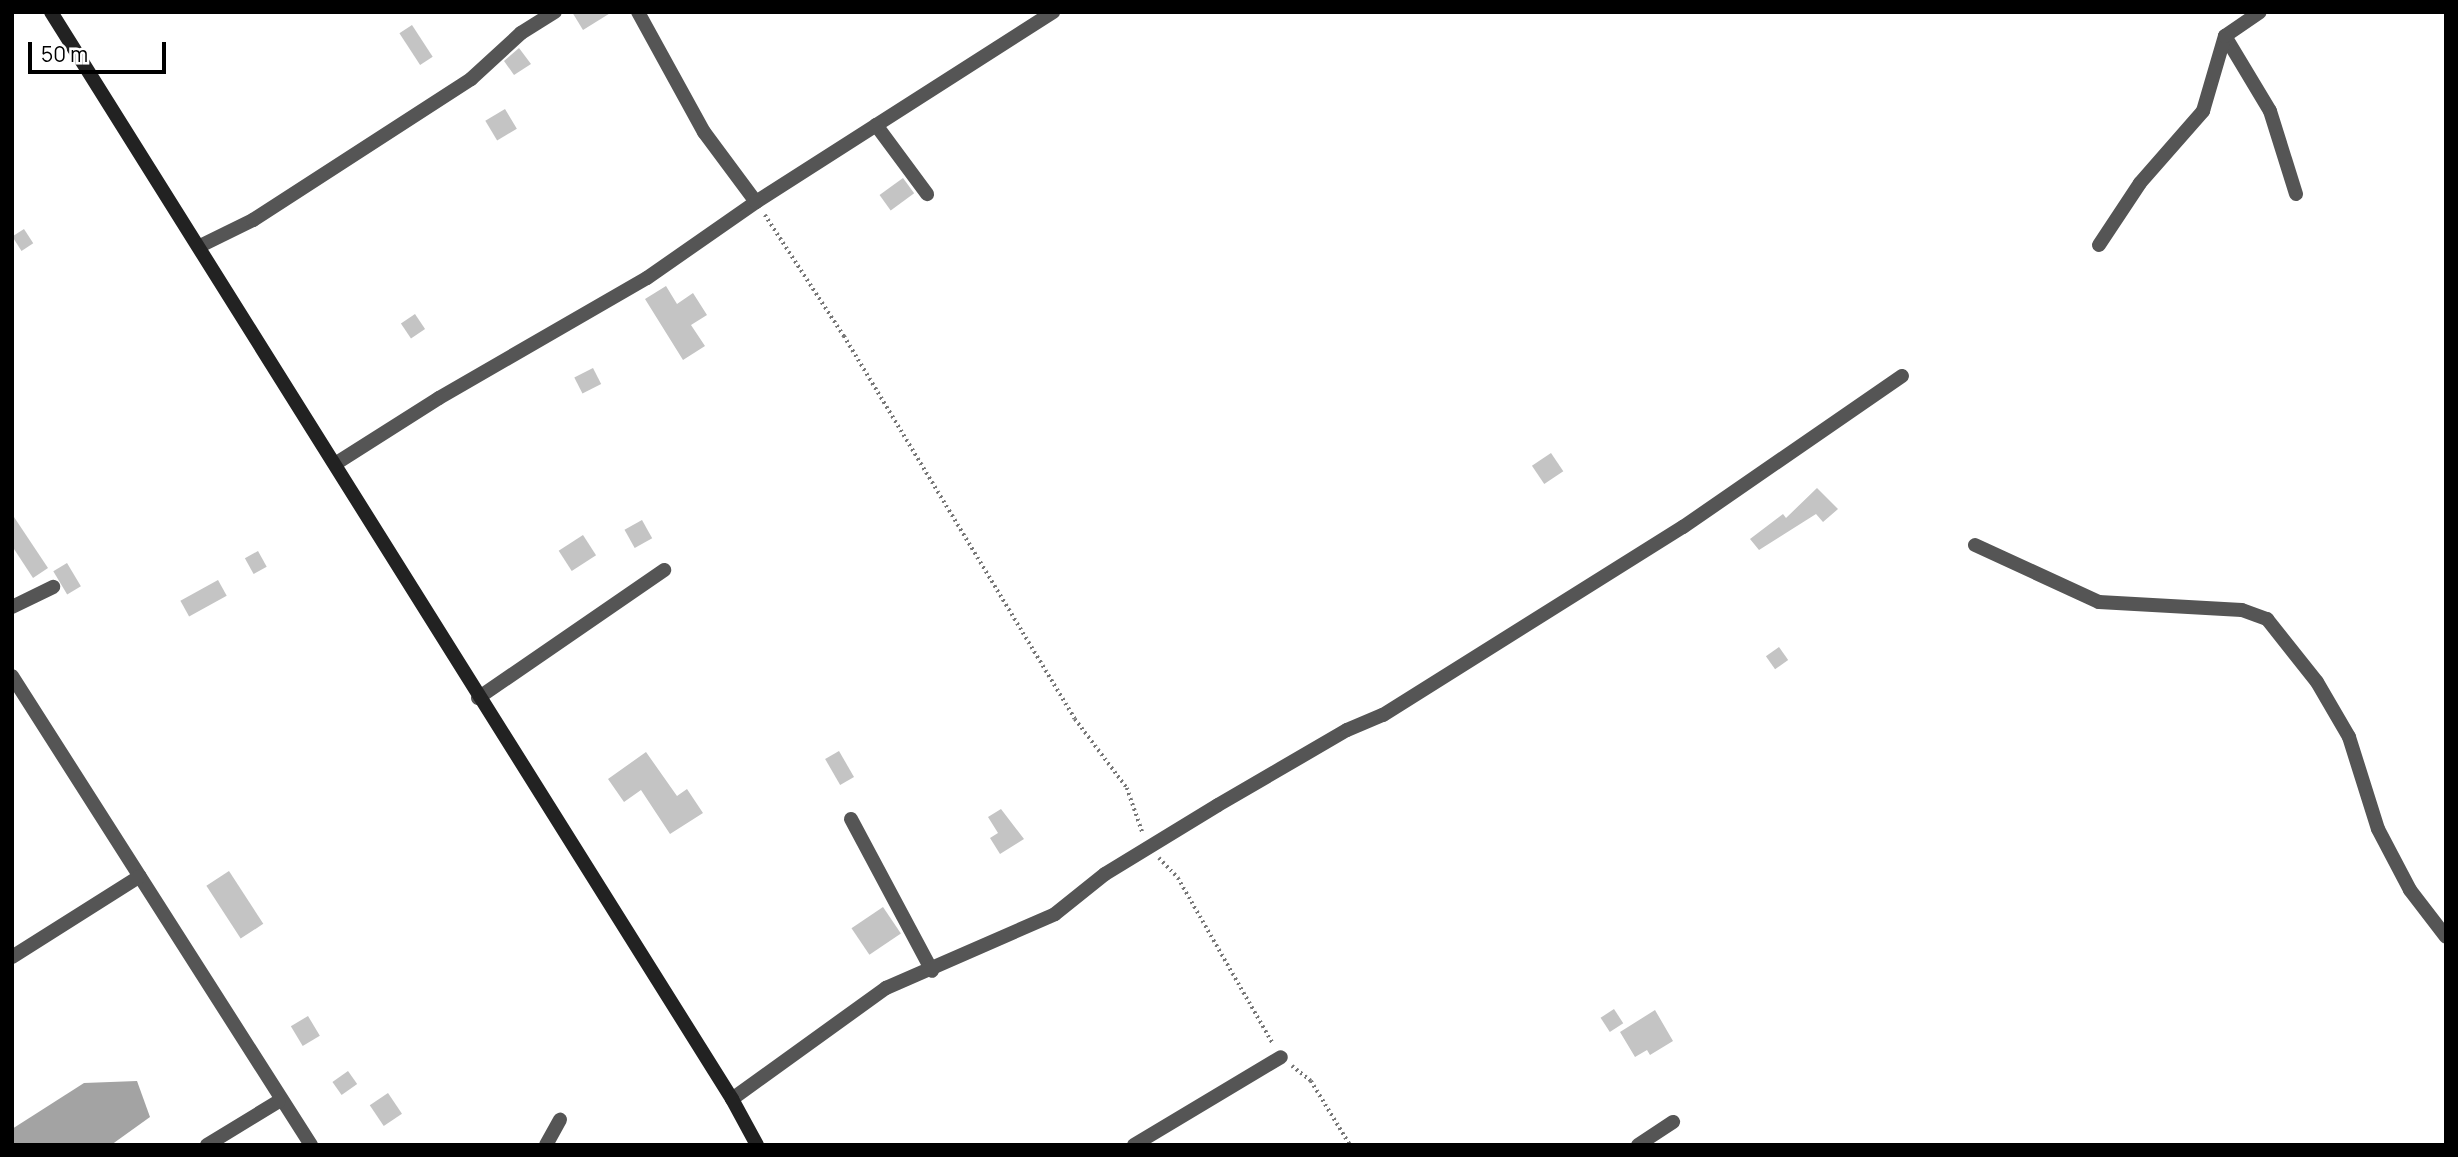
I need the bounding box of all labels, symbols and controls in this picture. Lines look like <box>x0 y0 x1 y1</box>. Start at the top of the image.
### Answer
scale bar <box>32 28 170 72</box>
text: 50 m <box>41 40 88 68</box>

